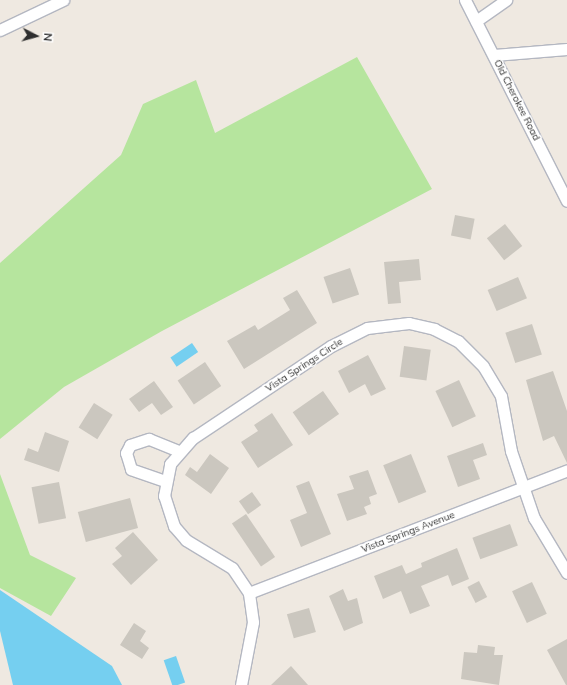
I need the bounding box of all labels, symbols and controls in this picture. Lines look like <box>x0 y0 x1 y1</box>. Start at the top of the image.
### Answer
north arrow <box>16 16 56 56</box>
text: N <box>41 32 55 42</box>
street label: Old Cherokee Road <box>491 58 543 142</box>
street label: Vista Springs Circle <box>263 336 345 394</box>
street label: Vista Springs Avenue <box>360 509 456 555</box>

